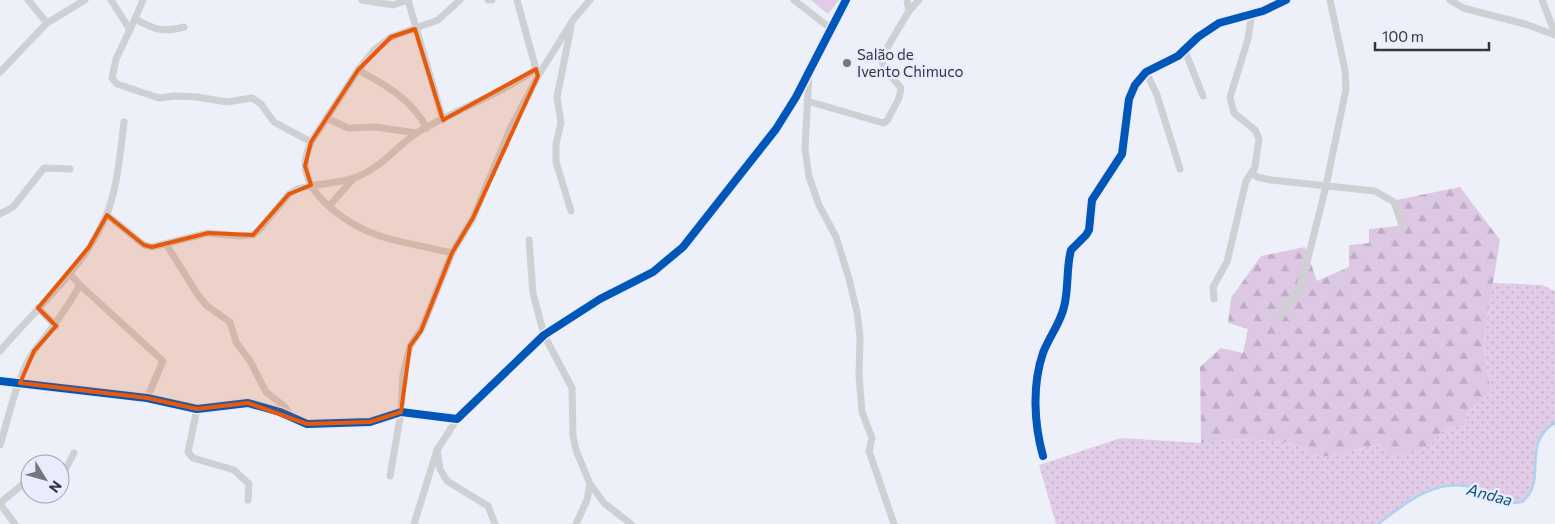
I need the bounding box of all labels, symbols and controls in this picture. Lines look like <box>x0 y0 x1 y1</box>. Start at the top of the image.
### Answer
scale bar <box>1375 20 1489 52</box>
text: 100 m <box>1382 27 1424 45</box>
place label: Salão de Ivento Chimuco <box>857 45 964 80</box>
marker: Salão de Ivento Chimuco <box>841 57 853 69</box>
north arrow <box>20 454 70 504</box>
text: N <box>46 478 66 496</box>
water label: Andaa <box>1464 479 1515 509</box>

